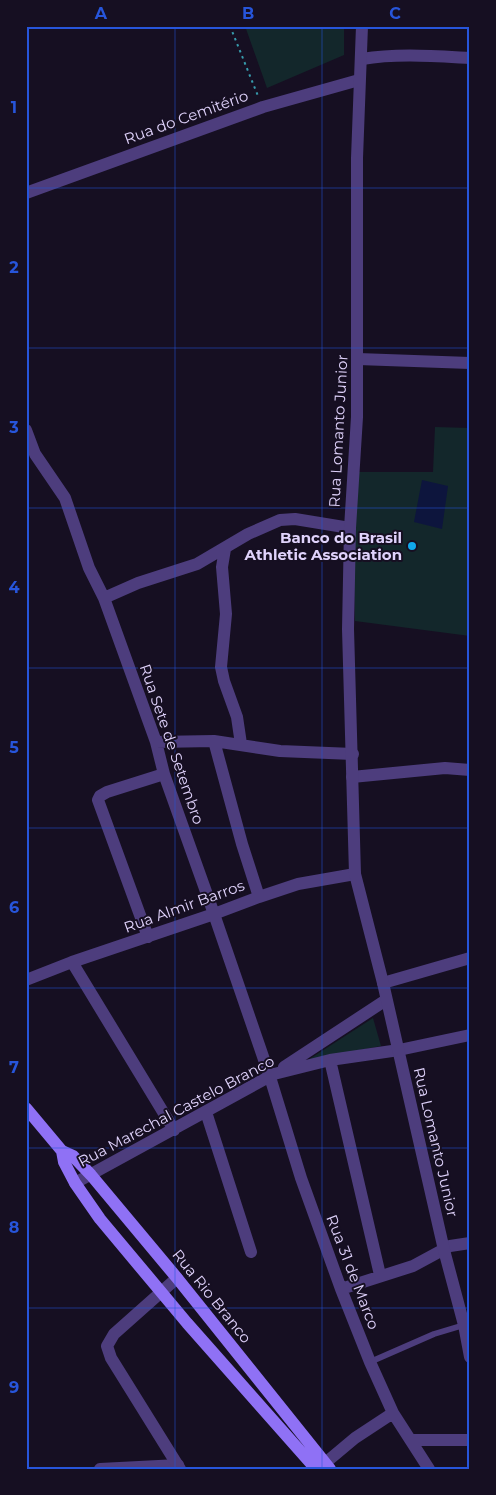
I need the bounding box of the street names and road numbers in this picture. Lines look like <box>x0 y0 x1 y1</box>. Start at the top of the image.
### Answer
street label: Rua do Cemitério <box>121 86 251 148</box>
street label: Rua Lomanto Junior <box>325 354 351 508</box>
street label: Rua Sete de Setembro <box>136 661 208 827</box>
street label: Rua Almir Barros <box>121 875 247 937</box>
street label: Rua Marechal Castelo Branco <box>75 1051 277 1171</box>
street label: Rua Lomanto Junior <box>410 1065 462 1219</box>
street label: Rua 31 de Marco <box>322 1212 384 1332</box>
street label: Rua Rio Branco <box>168 1245 256 1347</box>

